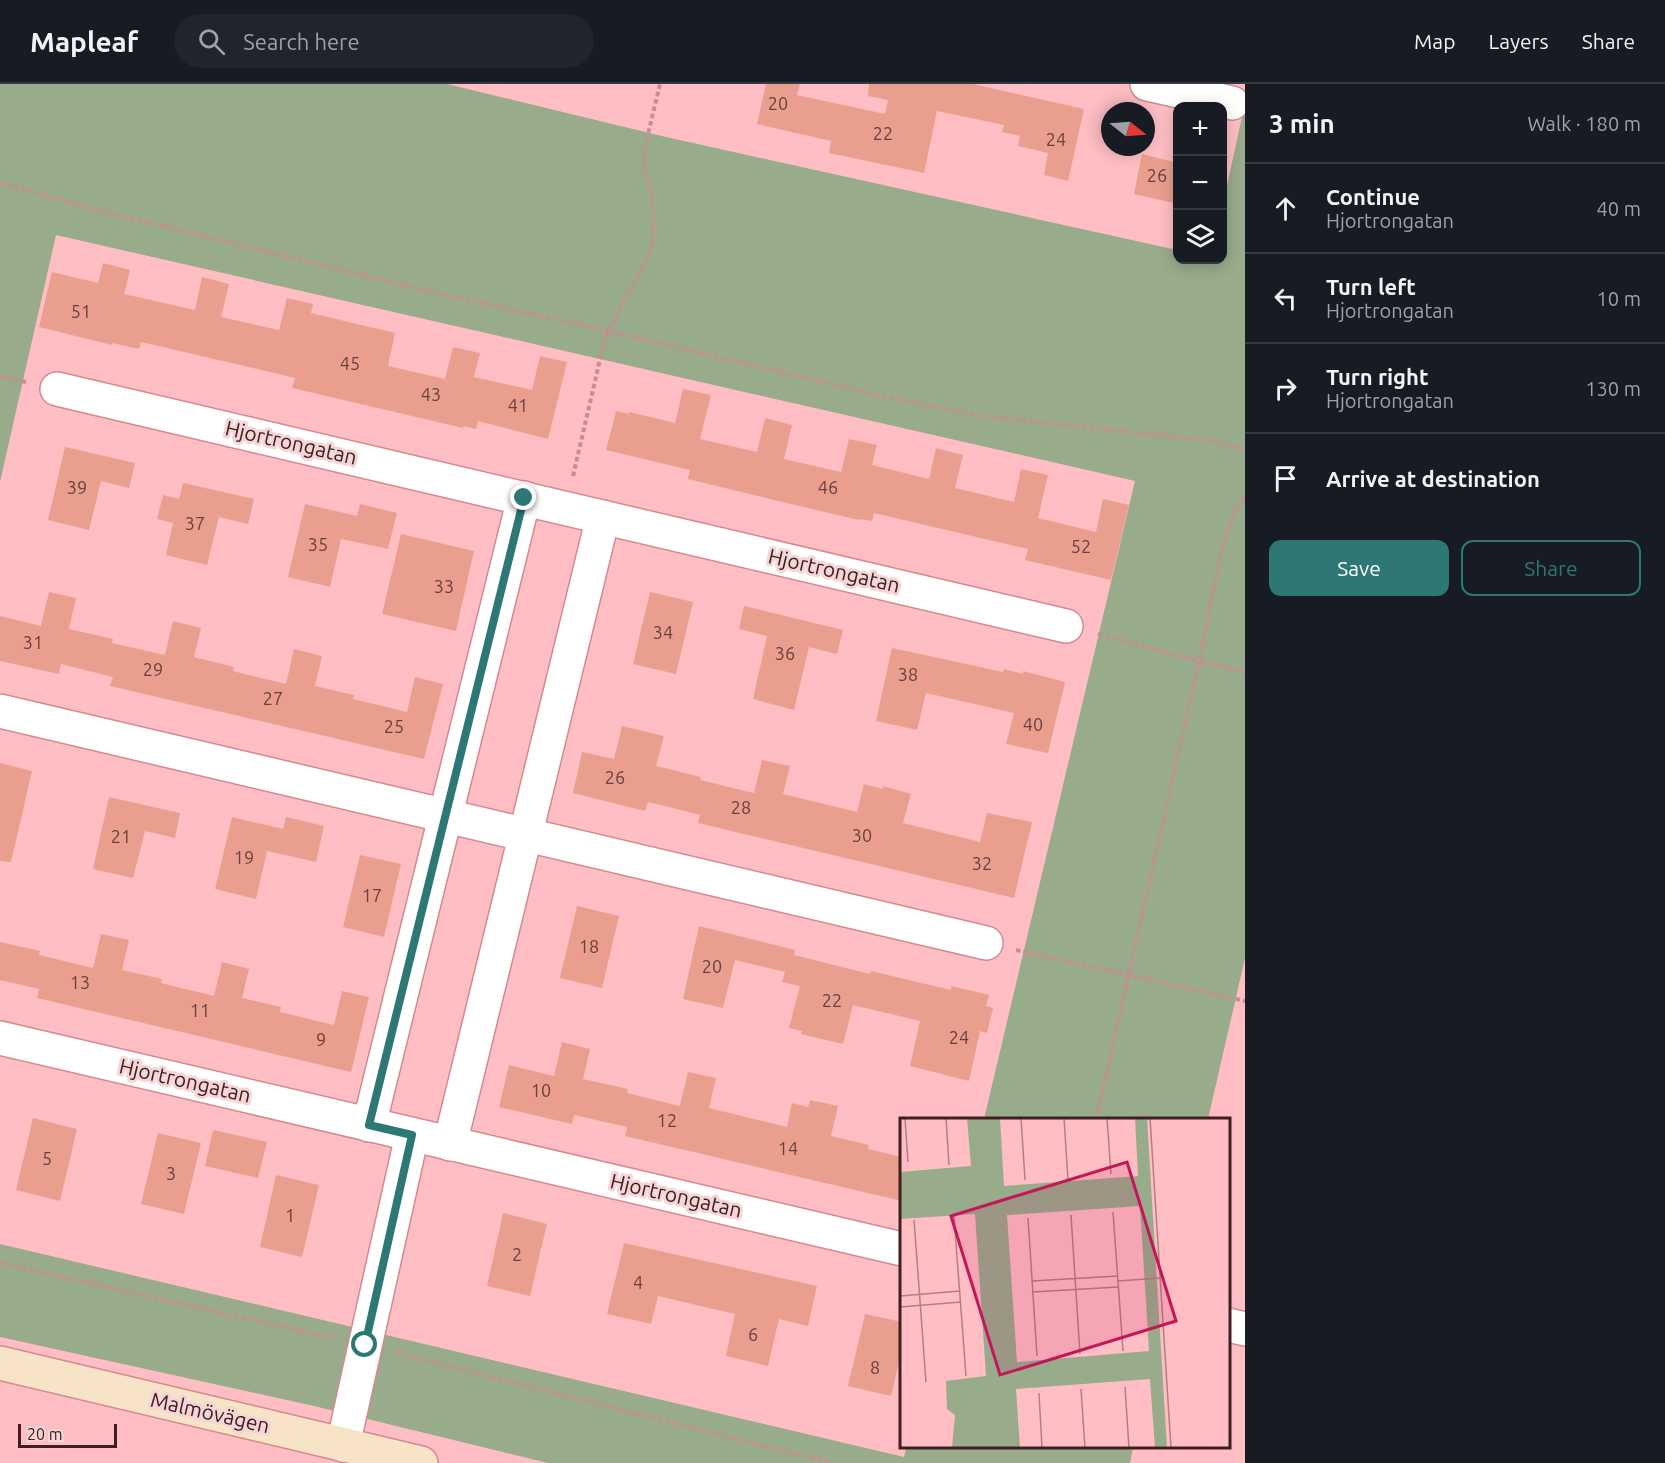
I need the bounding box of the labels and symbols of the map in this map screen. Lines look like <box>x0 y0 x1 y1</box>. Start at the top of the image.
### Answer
house number: 20 <box>768 93 788 113</box>
north arrow <box>1101 102 1155 156</box>
house number: 22 <box>873 123 893 143</box>
house number: 24 <box>1046 129 1066 149</box>
house number: 26 <box>1147 165 1167 185</box>
house number: 51 <box>71 301 91 321</box>
house number: 45 <box>340 353 360 373</box>
house number: 43 <box>421 384 441 404</box>
house number: 41 <box>508 395 528 415</box>
street label: Hjortrongatan <box>223 415 359 469</box>
house number: 39 <box>67 477 87 497</box>
house number: 46 <box>818 477 838 497</box>
route end <box>510 484 536 510</box>
house number: 37 <box>185 513 205 533</box>
house number: 35 <box>308 534 328 554</box>
house number: 52 <box>1071 536 1091 556</box>
street label: Hjortrongatan <box>766 543 902 597</box>
house number: 33 <box>434 576 454 596</box>
house number: 34 <box>653 622 673 642</box>
house number: 31 <box>23 632 43 652</box>
house number: 36 <box>775 643 795 663</box>
house number: 29 <box>143 659 163 679</box>
house number: 38 <box>898 664 918 684</box>
house number: 27 <box>263 688 283 708</box>
house number: 40 <box>1023 714 1043 734</box>
house number: 25 <box>384 716 404 736</box>
house number: 26 <box>605 767 625 787</box>
house number: 28 <box>731 797 751 817</box>
house number: 30 <box>852 825 872 845</box>
house number: 21 <box>111 826 131 846</box>
house number: 19 <box>234 847 254 867</box>
house number: 32 <box>972 853 992 873</box>
house number: 17 <box>362 885 382 905</box>
house number: 18 <box>579 936 599 956</box>
house number: 20 <box>702 956 722 976</box>
house number: 13 <box>70 972 90 992</box>
house number: 22 <box>822 990 842 1010</box>
house number: 11 <box>190 1000 210 1020</box>
house number: 24 <box>949 1027 969 1047</box>
house number: 9 <box>316 1029 326 1049</box>
street label: Hjortrongatan <box>117 1053 253 1107</box>
house number: 10 <box>531 1080 551 1100</box>
house number: 12 <box>657 1110 677 1130</box>
inset map <box>900 1118 1230 1448</box>
house number: 14 <box>778 1138 798 1158</box>
house number: 5 <box>42 1148 52 1168</box>
house number: 3 <box>166 1163 176 1183</box>
street label: Hjortrongatan <box>608 1168 744 1222</box>
house number: 1 <box>285 1205 295 1225</box>
house number: 2 <box>512 1244 522 1264</box>
house number: 4 <box>633 1272 643 1292</box>
house number: 6 <box>748 1324 758 1344</box>
route start <box>351 1331 377 1357</box>
house number: 8 <box>870 1357 880 1377</box>
street label: Malmövägen <box>148 1387 272 1437</box>
scale bar <box>18 1421 117 1448</box>

